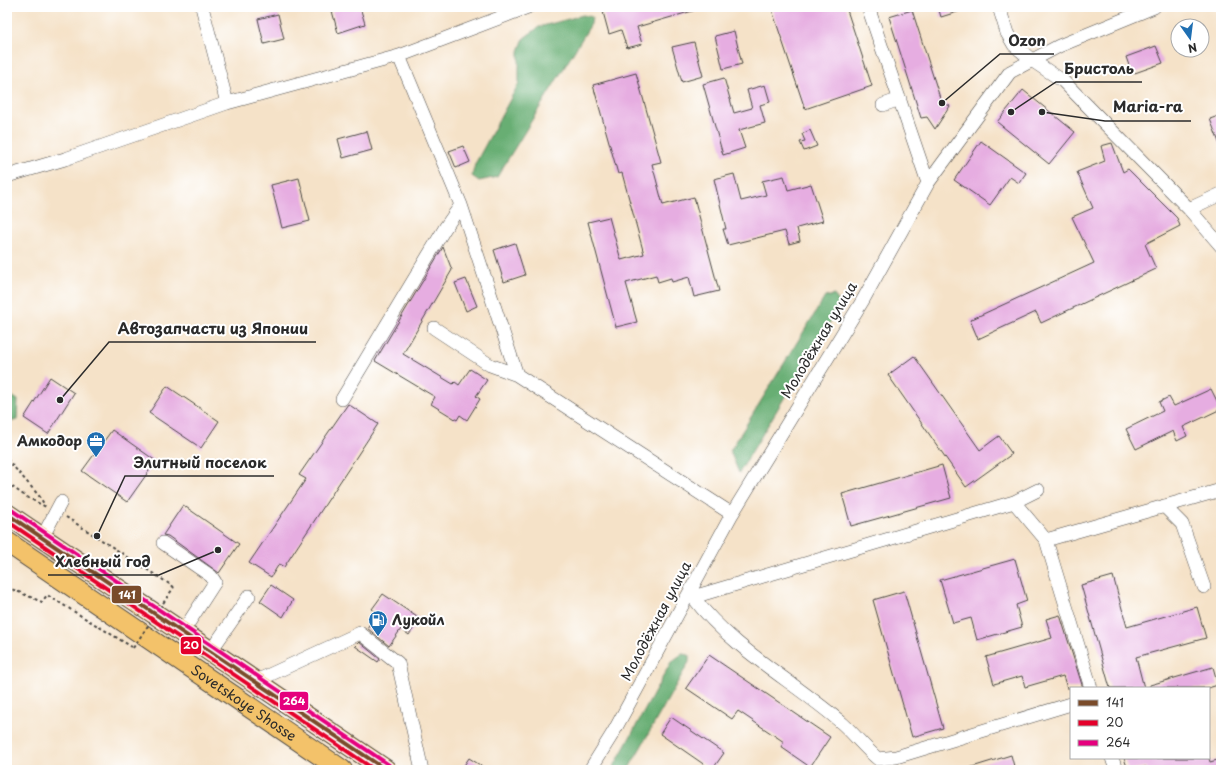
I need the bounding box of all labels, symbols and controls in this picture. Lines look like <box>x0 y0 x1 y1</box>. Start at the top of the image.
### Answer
north arrow <box>1170 18 1210 58</box>
callout: Ozon <box>1000 27 1054 54</box>
text: Ozon <box>1008 28 1046 51</box>
text: N <box>1186 39 1199 58</box>
callout: Бристоль <box>1056 55 1142 82</box>
text: Бристоль <box>1064 56 1134 79</box>
callout: Maria-ra <box>1105 94 1191 121</box>
text: Maria-ra <box>1113 94 1184 117</box>
street label: Молодёжная улица <box>775 277 862 402</box>
callout: Автозапчасти из Японии <box>109 315 316 342</box>
text: Автозапчасти из Японии <box>118 316 308 339</box>
place label: Амкодор <box>16 430 82 451</box>
office icon: Амкодор <box>85 430 107 458</box>
callout: Элитный поселок <box>125 449 274 476</box>
text: Элитный поселок <box>134 450 267 473</box>
callout: Хлебный год <box>48 548 159 575</box>
text: Хлебный год <box>55 549 151 572</box>
street label: Молодёжная улица <box>615 557 696 684</box>
line badge: 141 <box>111 585 142 604</box>
text: 141 <box>118 586 136 603</box>
fuel station icon: Лукойл <box>367 609 389 637</box>
place label: Лукойл <box>392 609 445 630</box>
line badge: 20 <box>180 636 202 655</box>
text: 20 <box>183 636 199 653</box>
street label: Sovetskoye Shosse <box>187 659 301 746</box>
legend <box>1070 687 1210 759</box>
line badge: 264 <box>279 691 309 711</box>
text: 264 <box>283 692 306 709</box>
text: 141 <box>1106 693 1124 711</box>
text: 20 <box>1106 713 1123 731</box>
text: 264 <box>1106 733 1130 751</box>

